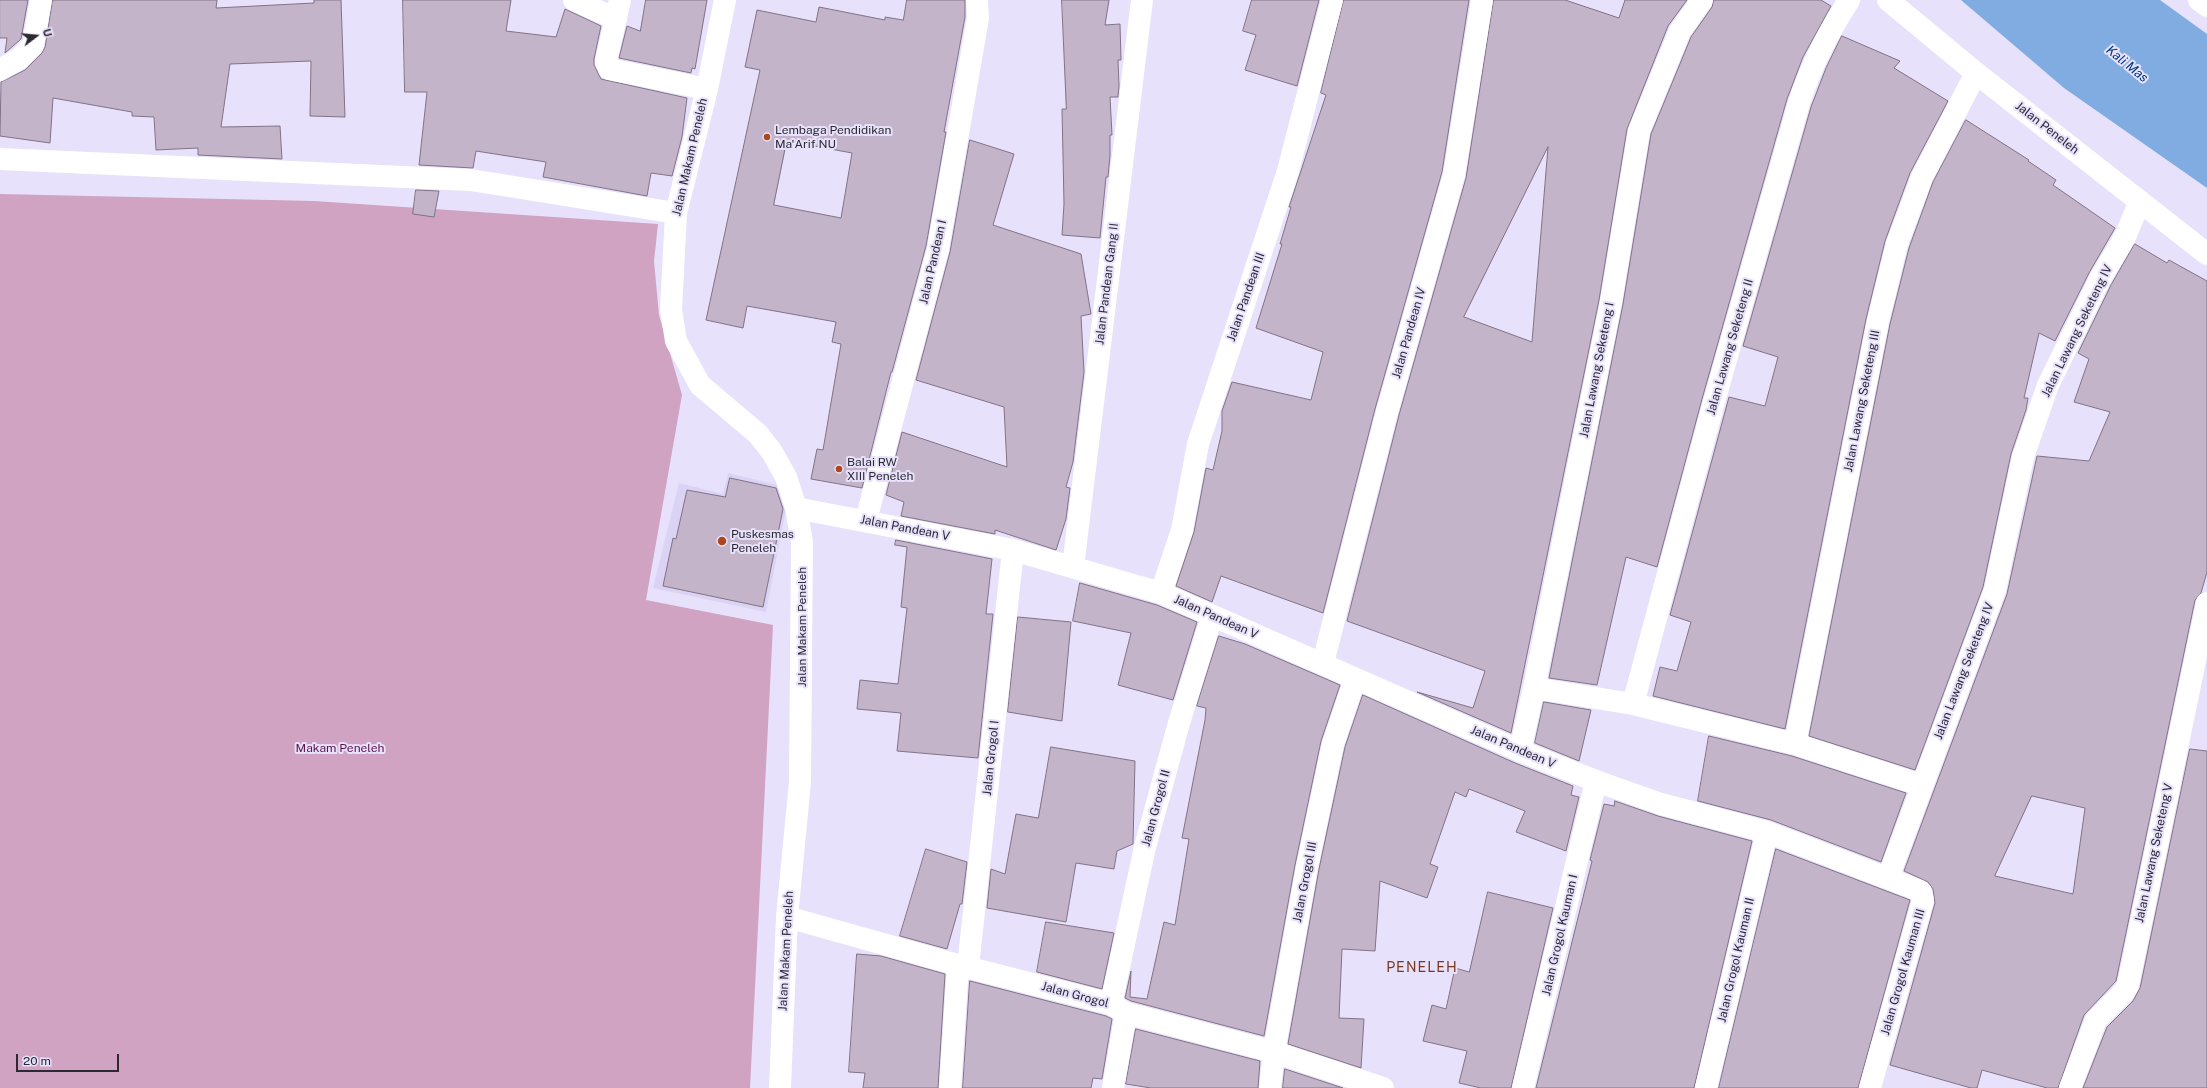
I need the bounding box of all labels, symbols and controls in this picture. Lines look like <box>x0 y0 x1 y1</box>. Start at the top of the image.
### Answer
north arrow <box>16 16 56 56</box>
text: U <box>41 27 54 38</box>
water label: Kali Mas <box>2103 42 2151 86</box>
street label: Jalan Makam Peneleh <box>669 97 711 217</box>
street label: Jalan Peneleh <box>2012 99 2082 157</box>
place label: Lembaga Pendidikan Ma'Arif NU <box>775 123 891 151</box>
marker: Lembaga Pendidikan Ma'Arif NU <box>762 132 772 142</box>
street label: Jalan Pandean I <box>916 218 950 306</box>
street label: Jalan Pandean Gang II <box>1092 222 1122 346</box>
street label: Jalan Pandean III <box>1224 251 1268 343</box>
street label: Jalan Lawang Seketeng IV <box>2039 262 2115 400</box>
street label: Jalan Lawang Seketeng II <box>1704 277 1756 417</box>
street label: Jalan Pandean IV <box>1389 286 1429 380</box>
street label: Jalan Lawang Seketeng I <box>1577 301 1617 439</box>
street label: Jalan Lawang Seketeng III <box>1841 329 1883 473</box>
place label: Balai RW XIII Peneleh <box>847 455 913 483</box>
marker: Balai RW XIII Peneleh <box>834 464 844 474</box>
street label: Jalan Pandean V <box>859 512 951 544</box>
place label: Puskesmas Peneleh <box>731 527 794 555</box>
marker: Puskesmas Peneleh <box>716 535 728 547</box>
street label: Jalan Makam Peneleh <box>795 567 809 687</box>
street label: Jalan Pandean V <box>1172 592 1260 642</box>
street label: Jalan Lawang Seketeng IV <box>1931 600 1997 742</box>
street label: Jalan Grogol I <box>980 720 1002 796</box>
street label: Jalan Pandean V <box>1468 723 1558 771</box>
park label: Makam Peneleh <box>296 741 384 755</box>
street label: Jalan Grogol II <box>1139 768 1173 848</box>
street label: Jalan Lawang Seketeng V <box>2132 782 2176 924</box>
street label: Jalan Grogol III <box>1290 840 1320 924</box>
street label: Jalan Grogol Kauman I <box>1539 873 1581 997</box>
street label: Jalan Makam Peneleh <box>776 891 796 1011</box>
street label: Jalan Grogol Kauman II <box>1715 896 1757 1024</box>
street label: Jalan Grogol Kauman III <box>1878 907 1928 1037</box>
district label: PENELEH <box>1386 960 1458 976</box>
street label: Jalan Grogol <box>1040 979 1110 1011</box>
scale bar <box>18 1046 121 1072</box>
text: 20 m <box>23 1054 51 1068</box>

